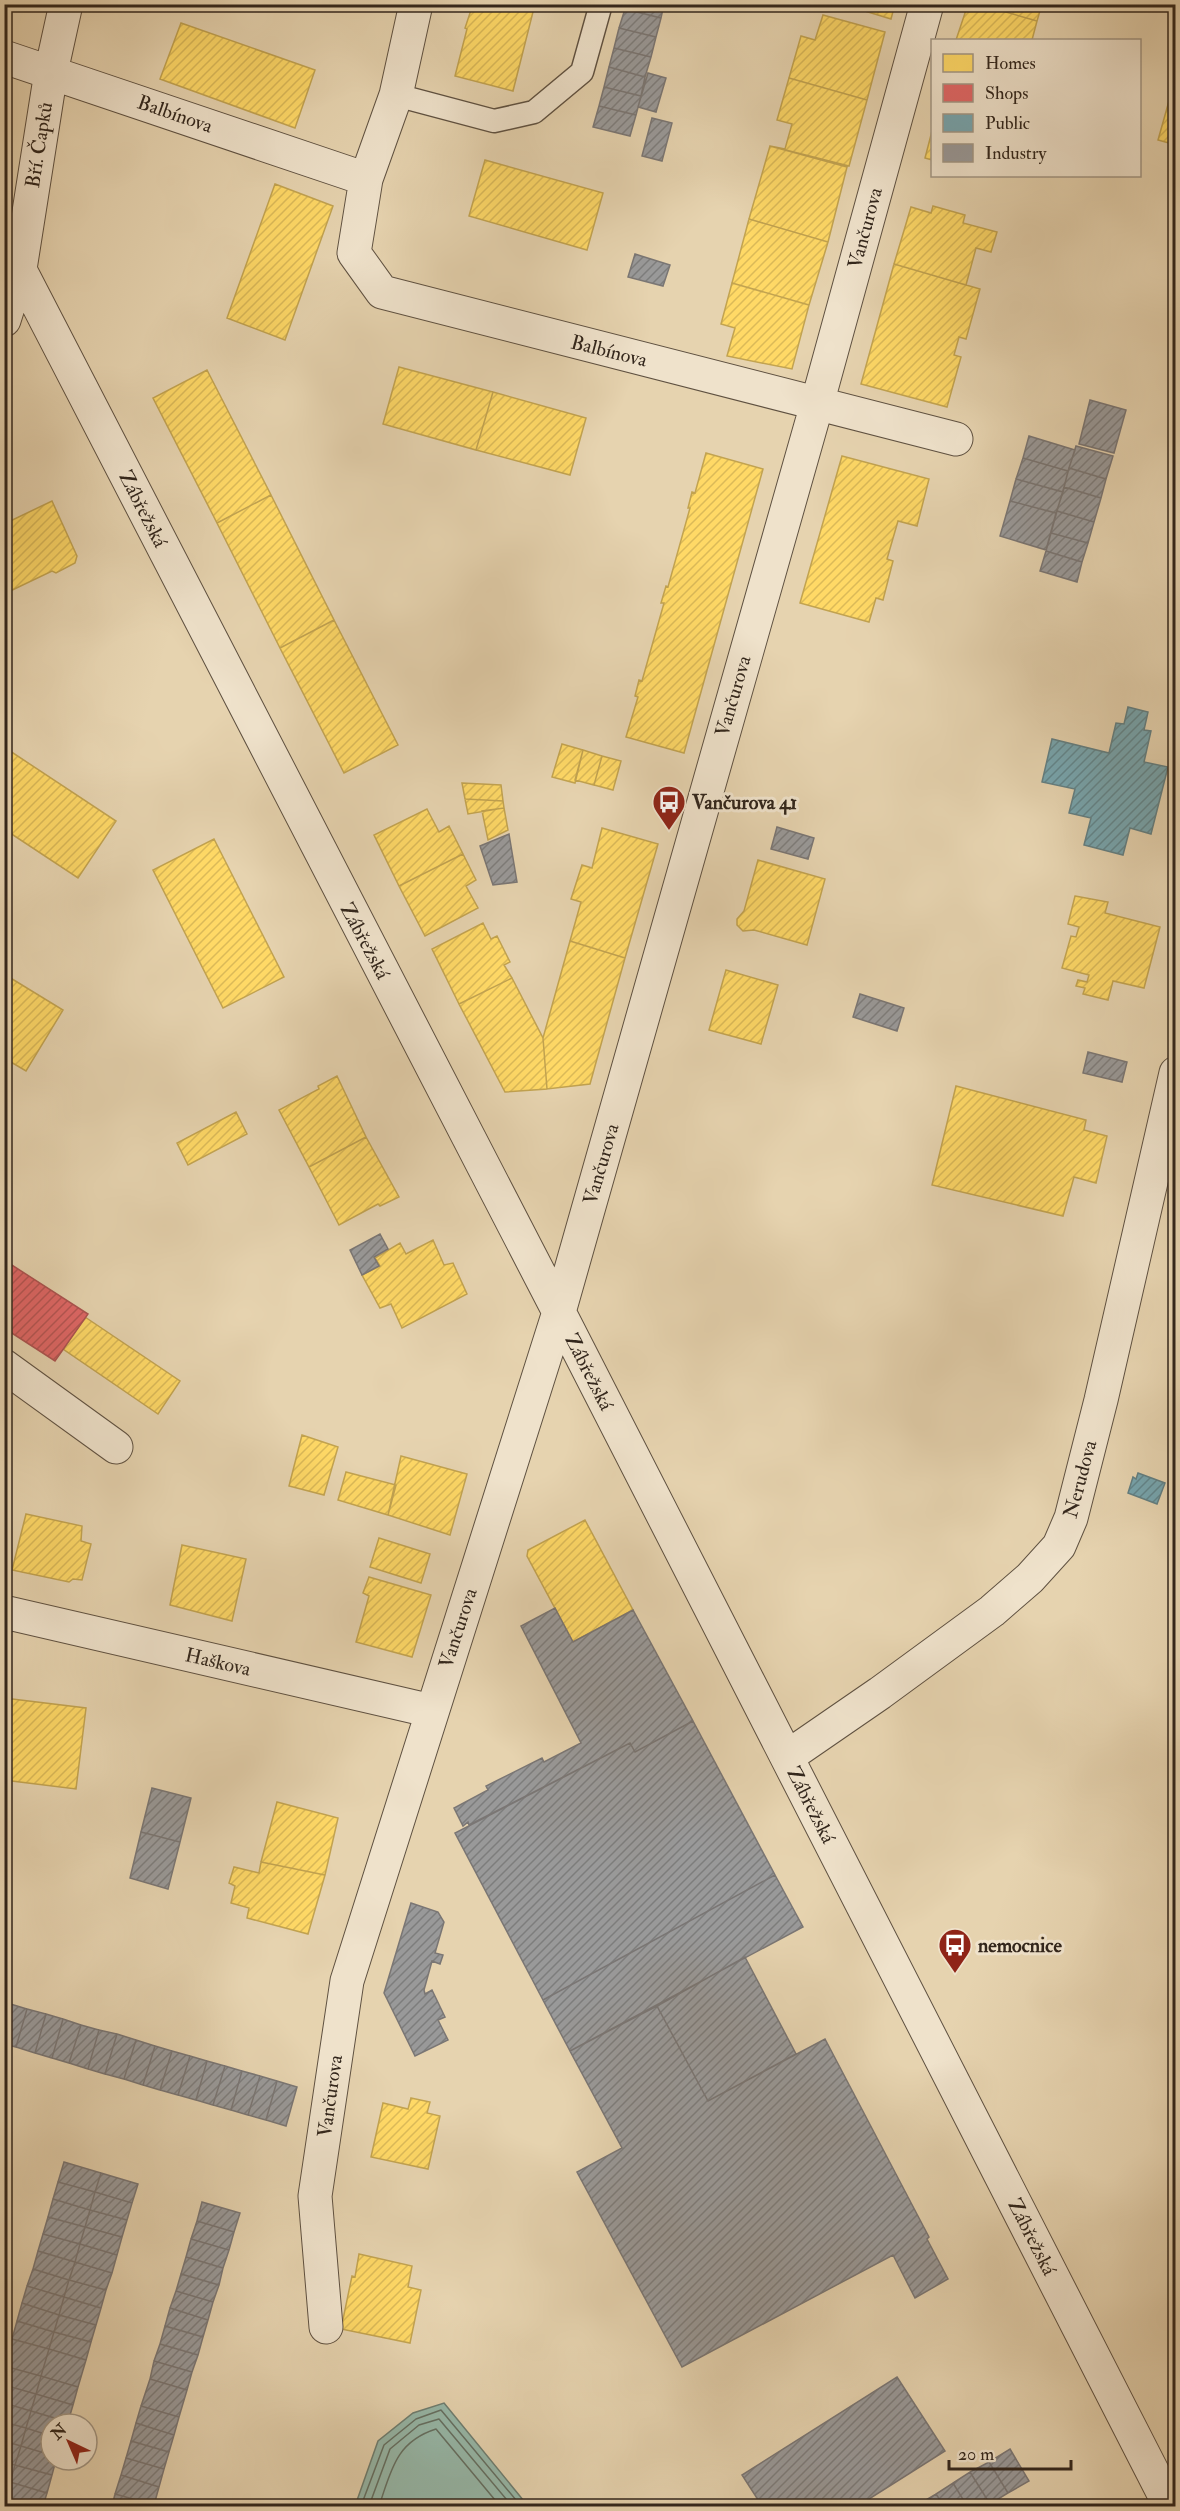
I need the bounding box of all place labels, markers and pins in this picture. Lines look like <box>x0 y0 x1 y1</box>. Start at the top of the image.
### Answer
bus stop icon: Vančurova 41 <box>651 784 687 831</box>
place label: Vančurova 41 <box>691 790 797 815</box>
bus stop icon: nemocnice <box>937 1927 973 1974</box>
place label: nemocnice <box>978 1933 1062 1958</box>

